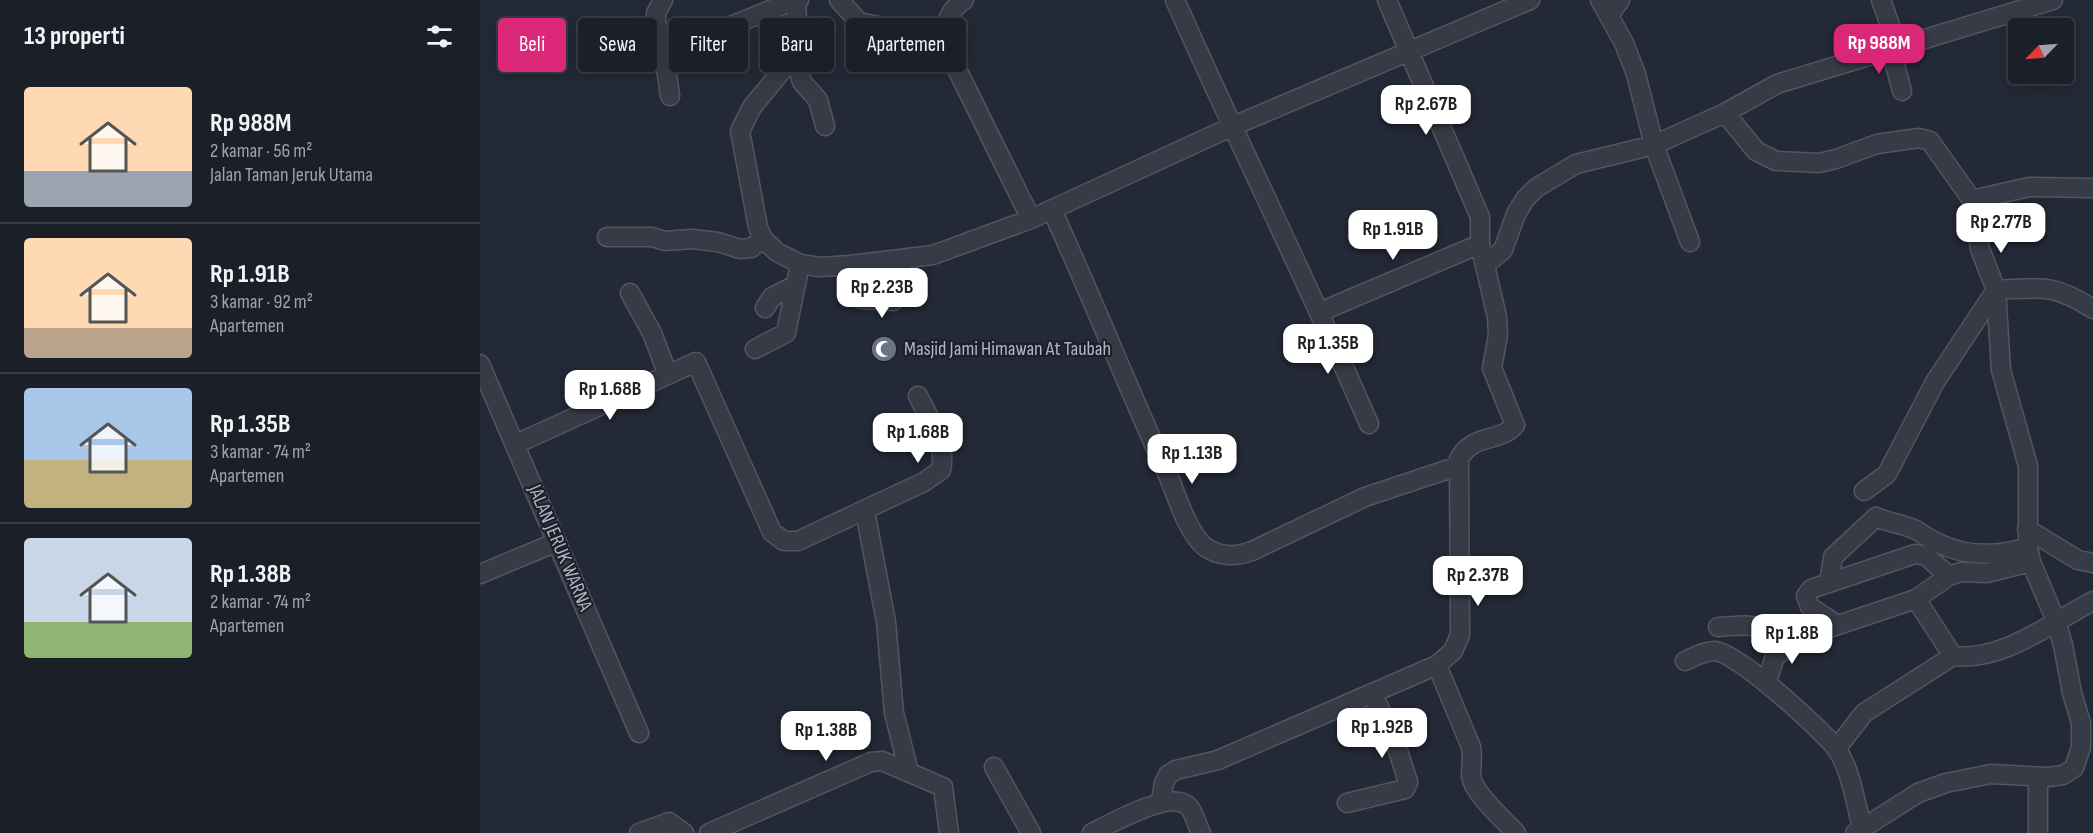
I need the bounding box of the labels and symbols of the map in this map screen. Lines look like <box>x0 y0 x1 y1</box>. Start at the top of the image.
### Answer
north arrow <box>2008 18 2074 84</box>
pin: Rp 988M <box>1824 24 1934 75</box>
pin: Rp 2.67B <box>1364 85 1488 136</box>
pin: Rp 2.77B <box>1939 203 2063 254</box>
pin: Rp 1.91B <box>1331 210 1455 261</box>
pin: Rp 2.23B <box>820 268 944 319</box>
pin: Rp 1.35B <box>1266 324 1390 375</box>
mosque icon: Masjid Jami Himawan At Taubah <box>869 334 899 364</box>
place label: Masjid Jami Himawan At Taubah <box>904 337 1111 361</box>
pin: Rp 1.68B <box>548 370 672 421</box>
pin: Rp 1.68B <box>856 413 980 464</box>
pin: Rp 1.13B <box>1130 434 1254 485</box>
street label: JALAN JERUK WARNA <box>522 480 598 615</box>
pin: Rp 2.37B <box>1416 556 1540 607</box>
pin: Rp 1.8B <box>1737 614 1847 665</box>
pin: Rp 1.92B <box>1320 708 1444 759</box>
pin: Rp 1.38B <box>764 711 888 762</box>

